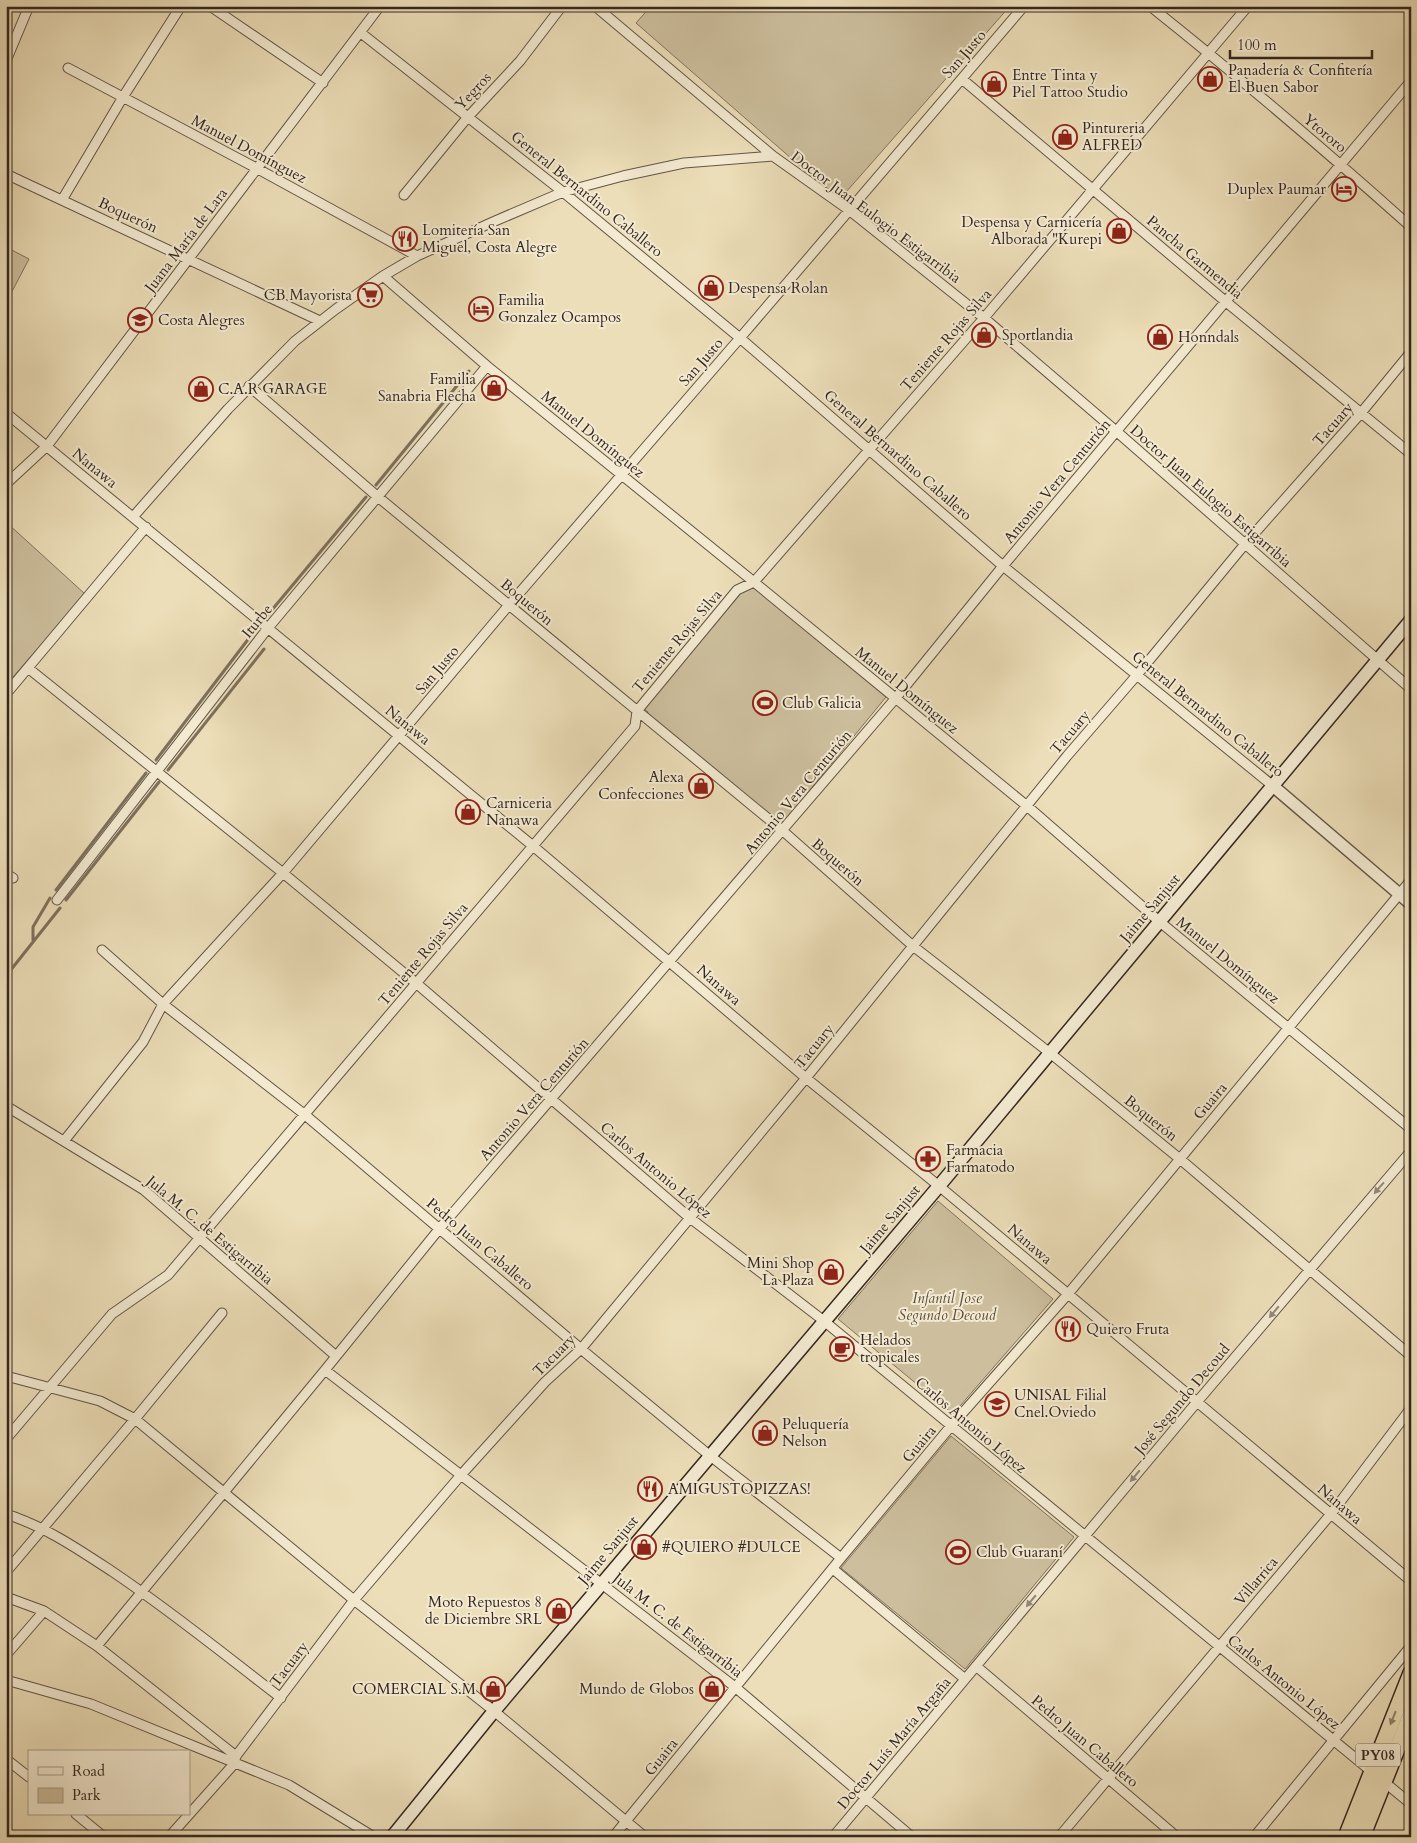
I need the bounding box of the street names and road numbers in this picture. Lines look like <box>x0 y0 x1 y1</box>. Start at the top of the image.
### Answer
street label: San Justo <box>938 26 990 82</box>
street label: Yegros <box>450 68 496 114</box>
street label: Ytororo <box>1299 109 1351 157</box>
street label: Manuel Domínguez <box>188 110 310 188</box>
street label: General Bernardino Caballero <box>507 126 667 262</box>
street label: Doctor Juan Eulogio Estigarribia <box>787 146 966 288</box>
street label: Juana María de Lara <box>139 183 232 298</box>
street label: Boquerón <box>95 193 161 238</box>
street label: Pancha Garmendia <box>1143 211 1248 304</box>
street label: Teniente Rojas Silva <box>896 284 996 395</box>
street label: San Justo <box>675 334 727 390</box>
street label: General Bernardino Caballero <box>820 385 976 525</box>
street label: Manuel Domínguez <box>537 386 649 482</box>
street label: Tacuary <box>1308 398 1358 450</box>
street label: Antonio Vera Centurión <box>999 414 1115 548</box>
street label: Doctor Juan Eulogio Estigarribia <box>1126 420 1296 572</box>
street label: Nanawa <box>68 444 122 493</box>
street label: Boquerón <box>496 574 558 630</box>
street label: Teniente Rojas Silva <box>628 585 727 697</box>
street label: Iturbe <box>237 600 277 642</box>
street label: San Justo <box>411 641 463 699</box>
street label: Manuel Domínguez <box>851 642 963 738</box>
street label: General Bernardino Caballero <box>1128 646 1288 782</box>
street label: Nanawa <box>381 701 435 750</box>
street label: Tacuary <box>1045 705 1095 759</box>
street label: Antonio Vera Centurión <box>740 725 856 859</box>
street label: Boquerón <box>807 834 869 891</box>
street label: Jaime Sanjust <box>1114 869 1185 948</box>
street label: Teniente Rojas Silva <box>374 898 473 1010</box>
street label: Manuel Domínguez <box>1172 912 1284 1008</box>
street label: Nanawa <box>693 960 746 1010</box>
street label: Tacuary <box>790 1019 838 1073</box>
street label: Antonio Vera Centurión <box>475 1033 593 1165</box>
street label: Guaira <box>1189 1078 1232 1124</box>
street label: Boquerón <box>1120 1090 1182 1146</box>
street label: Carlos Antonio López <box>596 1117 716 1223</box>
street label: Jula M. C. de Estigarribia <box>141 1170 278 1289</box>
street label: Jaime Sanjust <box>854 1180 925 1259</box>
street label: Pedro Juan Caballero <box>422 1193 538 1295</box>
street label: Nanawa <box>1003 1219 1057 1269</box>
street label: Tacuary <box>528 1329 580 1381</box>
street label: José Segundo Decoud <box>1128 1339 1234 1460</box>
street label: Carlos Antonio López <box>911 1372 1031 1478</box>
street label: Guaira <box>898 1421 941 1467</box>
street label: Nanawa <box>1313 1479 1367 1529</box>
street label: Jaime Sanjust <box>572 1511 643 1590</box>
street label: Villarrica <box>1230 1552 1283 1610</box>
street label: Jula M. C. de Estigarribia <box>607 1567 748 1682</box>
street label: Carlos Antonio López <box>1223 1630 1345 1734</box>
street label: Tacuary <box>265 1637 313 1691</box>
street label: Doctor Luís María Argaña <box>833 1672 956 1813</box>
street label: Pedro Juan Caballero <box>1027 1690 1143 1792</box>
street label: Guaira <box>640 1734 683 1780</box>
road number: PY08 <box>1356 1744 1400 1766</box>

